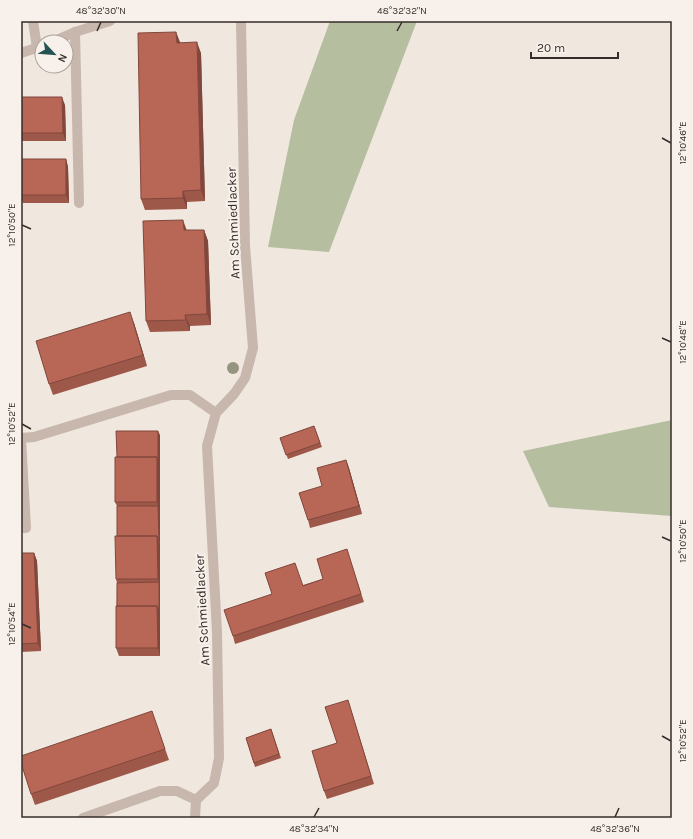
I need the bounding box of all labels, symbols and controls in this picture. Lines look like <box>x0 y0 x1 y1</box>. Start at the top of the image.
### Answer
text: 48°32'30"N <box>76 5 126 17</box>
text: 48°32'32"N <box>377 5 427 17</box>
north arrow <box>34 34 74 74</box>
scale bar <box>531 34 618 60</box>
text: 20 m <box>537 41 565 55</box>
text: N <box>55 52 70 65</box>
text: 12°10'46"E <box>677 121 689 165</box>
street label: Am Schmiedlacker <box>224 167 242 279</box>
text: 12°10'50"E <box>6 203 18 247</box>
text: 12°10'48"E <box>677 320 689 364</box>
text: 12°10'52"E <box>6 402 18 446</box>
text: 12°10'50"E <box>677 519 689 563</box>
street label: Am Schmiedlacker <box>192 554 212 666</box>
text: 12°10'54"E <box>6 603 18 646</box>
text: 12°10'52"E <box>677 719 689 763</box>
text: 48°32'34"N <box>289 823 339 835</box>
text: 48°32'36"N <box>590 823 640 835</box>

